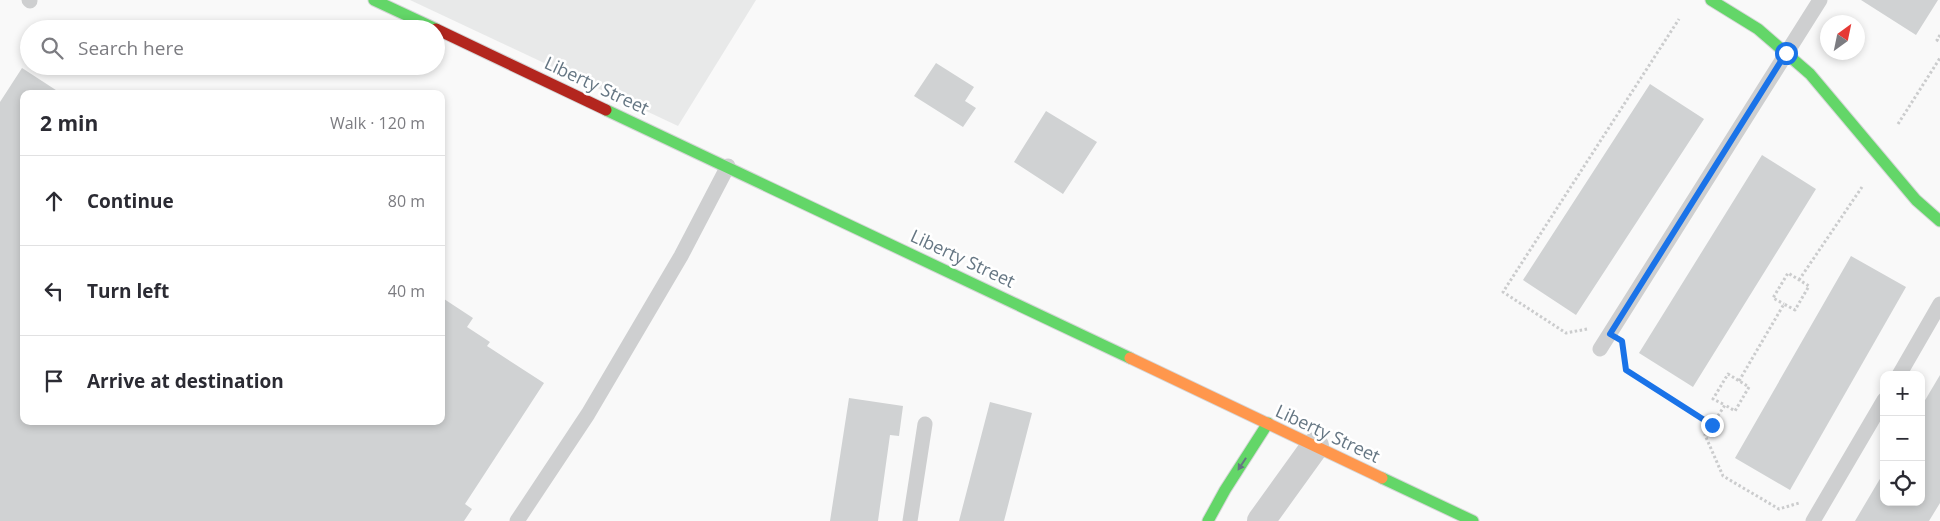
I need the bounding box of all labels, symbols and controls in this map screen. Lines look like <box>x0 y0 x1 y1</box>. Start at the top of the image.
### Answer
north arrow <box>1820 15 1865 60</box>
search box <box>20 20 445 75</box>
icon: search <box>38 34 66 62</box>
text: Search here <box>78 35 184 61</box>
route start <box>1775 42 1798 65</box>
street label: Liberty Street <box>541 50 653 120</box>
text: 2 min <box>40 109 98 137</box>
text: Walk · 120 m <box>330 112 425 134</box>
icon: ahead <box>40 187 68 215</box>
text: Continue <box>87 188 174 214</box>
text: 80 m <box>388 190 425 212</box>
street label: Liberty Street <box>907 223 1019 293</box>
icon: left <box>40 277 68 305</box>
text: Turn left <box>87 278 169 304</box>
text: 40 m <box>388 280 425 302</box>
icon: arrive <box>40 367 68 395</box>
text: Arrive at destination <box>87 368 284 394</box>
map controls <box>1880 371 1925 506</box>
button: + <box>1880 371 1925 416</box>
street label: Liberty Street <box>1272 398 1384 468</box>
route end <box>1701 414 1724 437</box>
button: − <box>1880 416 1925 461</box>
one-way arrow <box>1237 458 1246 471</box>
button: locate <box>1880 461 1925 506</box>

